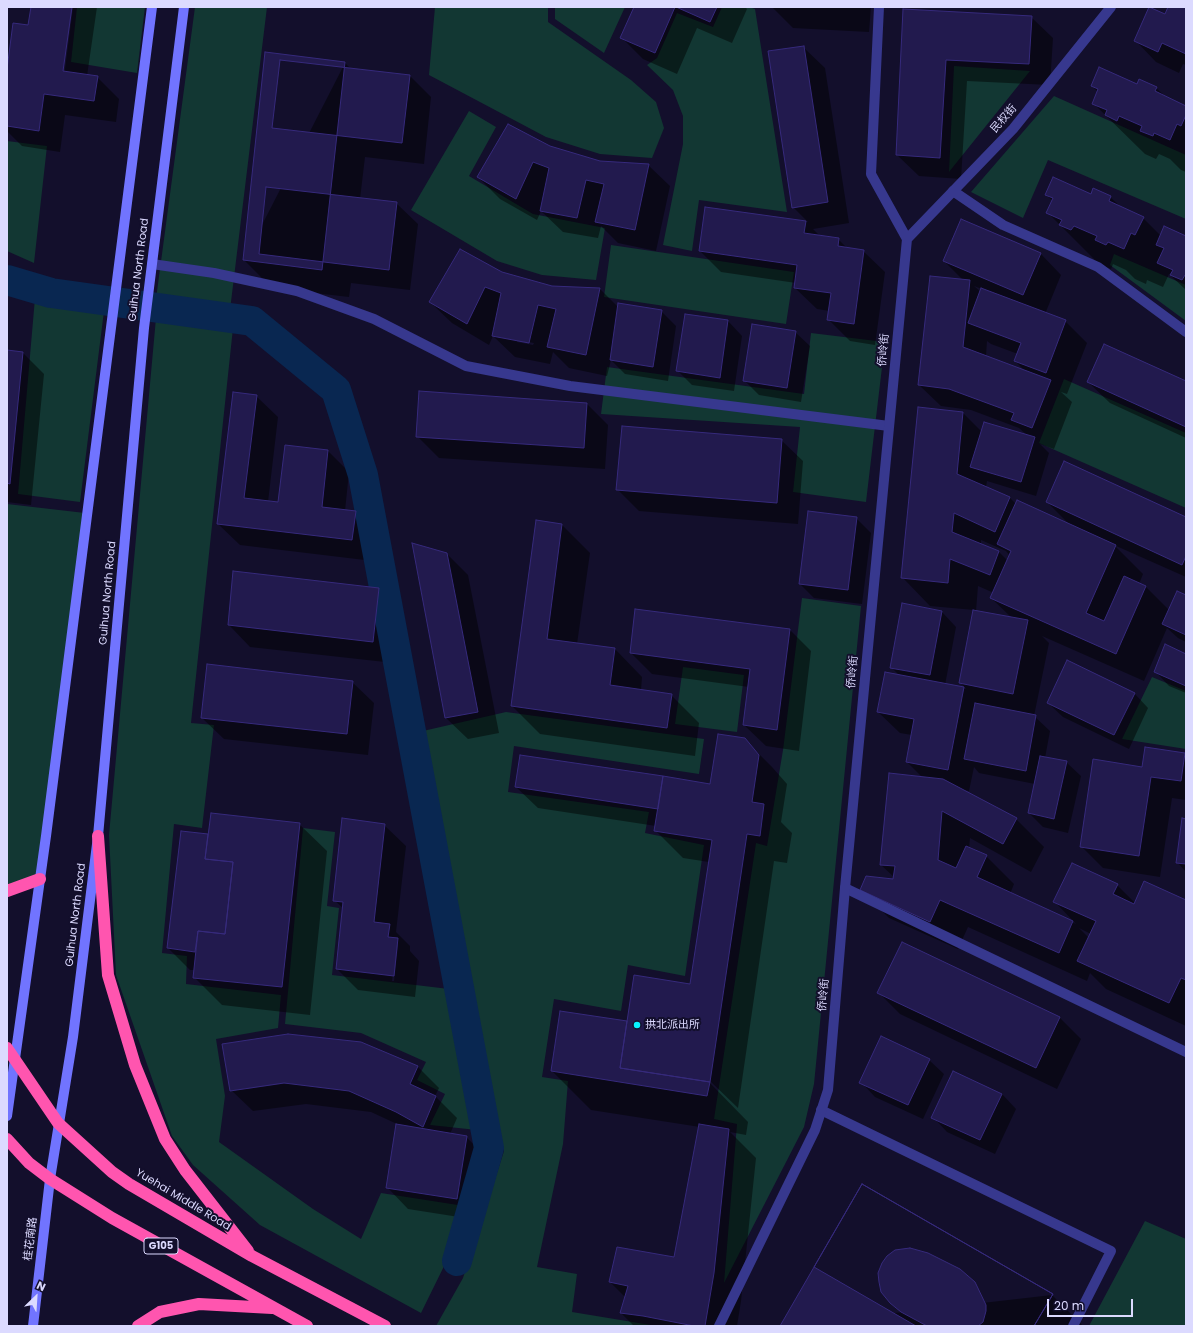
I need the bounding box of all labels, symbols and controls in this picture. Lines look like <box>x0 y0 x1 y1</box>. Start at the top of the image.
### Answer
street label: 民权街 <box>988 102 1020 136</box>
street label: Guihua North Road <box>126 217 152 323</box>
street label: 侨岭街 <box>876 333 892 367</box>
street label: Guihua North Road <box>97 541 119 645</box>
street label: 侨岭街 <box>845 655 861 689</box>
street label: Guihua North Road <box>63 862 89 968</box>
street label: 侨岭街 <box>816 978 832 1012</box>
place label: 拱北派出所 <box>645 1018 700 1032</box>
marker: 拱北派出所 <box>632 1020 642 1030</box>
street label: Yuehai Middle Road <box>133 1166 233 1234</box>
street label: 桂花南路 <box>22 1216 40 1262</box>
road number: G105 <box>144 1238 178 1254</box>
north arrow <box>16 1277 56 1317</box>
text: N <box>34 1277 48 1295</box>
scale bar <box>1049 1291 1135 1317</box>
text: 20 m <box>1054 1297 1084 1314</box>

